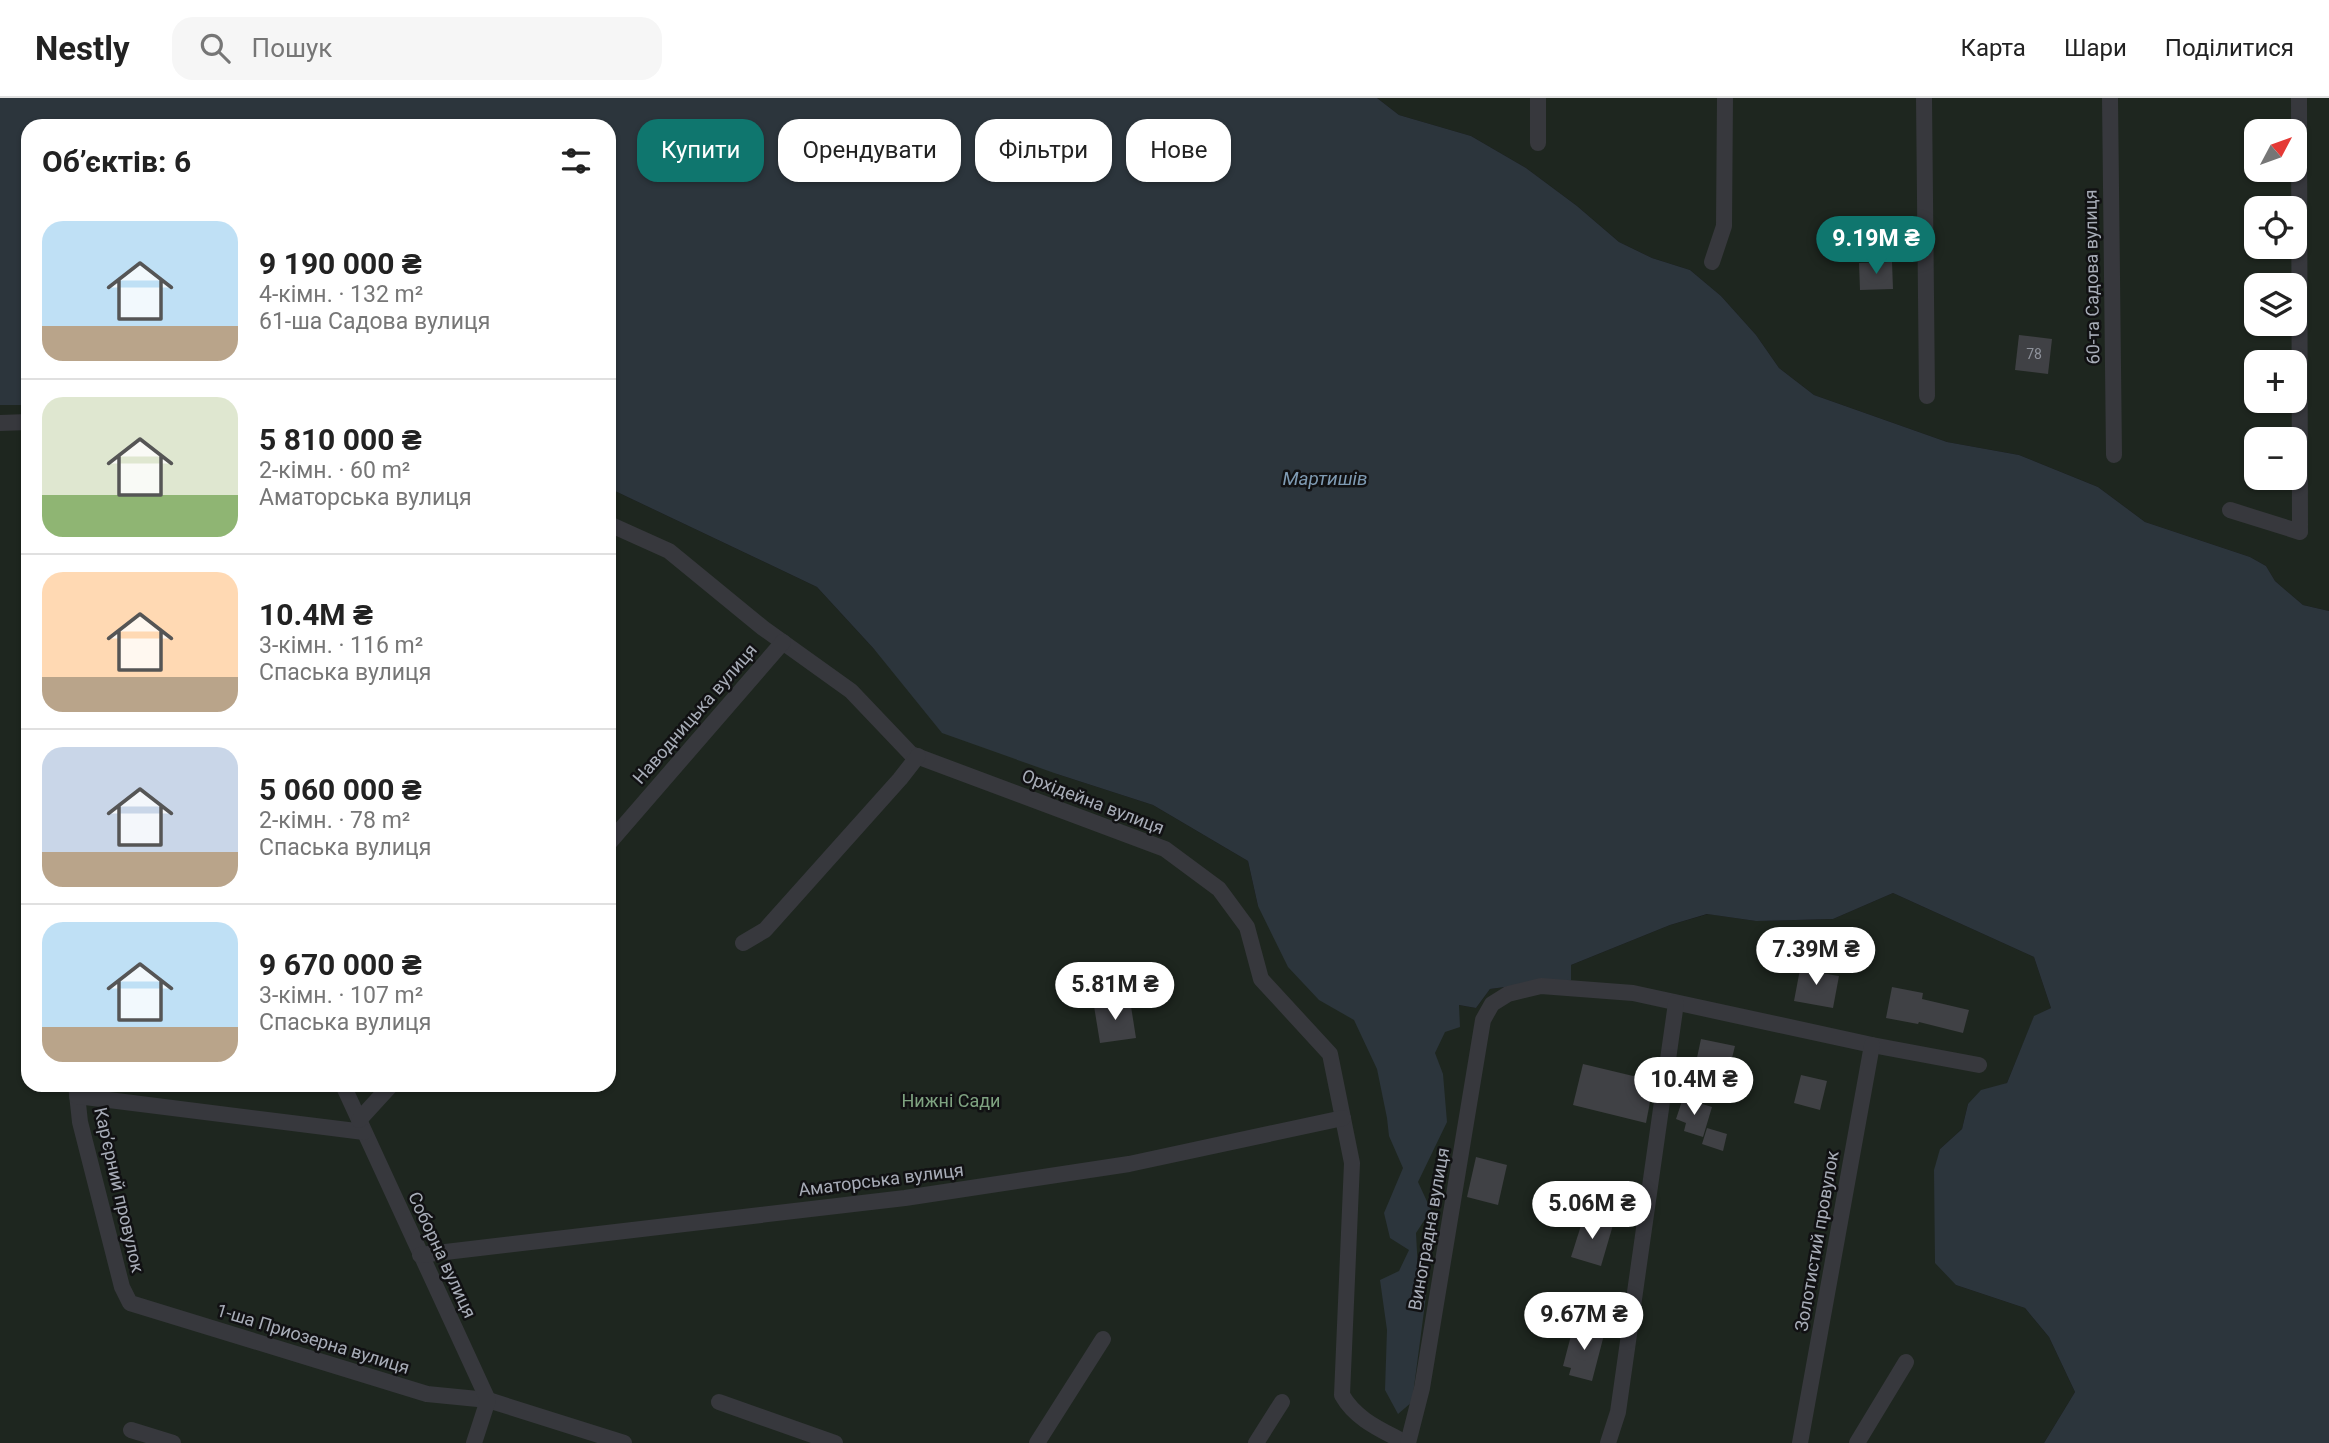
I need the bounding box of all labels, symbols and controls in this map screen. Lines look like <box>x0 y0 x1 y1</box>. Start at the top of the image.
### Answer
search box <box>172 17 662 80</box>
text: Nestly <box>35 29 130 68</box>
icon: search <box>196 29 234 67</box>
text: Пошук <box>252 33 332 63</box>
text: Карта <box>1960 34 2026 62</box>
text: Шари <box>2064 34 2127 62</box>
text: Поділитися <box>2165 34 2294 62</box>
chip: Купити <box>637 119 764 182</box>
chip: Орендувати <box>778 119 961 182</box>
chip: Фільтри <box>975 119 1112 182</box>
chip: Нове <box>1126 119 1231 182</box>
north arrow <box>2244 119 2306 182</box>
map controls <box>2244 119 2307 490</box>
icon: filters <box>557 142 595 180</box>
text: Об’єктів: 6 <box>42 144 191 179</box>
street label: 60-та Садова вулиця <box>2079 189 2104 365</box>
button: locate <box>2244 196 2307 259</box>
pin: 9.19M ₴ <box>1811 216 1941 276</box>
text: 9.19M ₴ <box>1832 225 1920 252</box>
text: 9 190 000 ₴ <box>259 246 422 281</box>
icon: home <box>98 249 182 333</box>
button: layers <box>2244 273 2307 336</box>
text: 4-кімн. · 132 m² <box>259 281 423 308</box>
text: 61-ша Садова вулиця <box>259 308 490 335</box>
house number: 78 <box>2026 346 2042 362</box>
button: + <box>2244 350 2307 413</box>
text: 5 810 000 ₴ <box>259 422 422 457</box>
icon: home <box>98 425 182 509</box>
button: − <box>2244 427 2307 490</box>
text: 2-кімн. · 60 m² <box>259 457 410 484</box>
water label: Мартишів <box>1282 467 1368 490</box>
text: Аматорська вулиця <box>259 484 472 511</box>
text: 10.4M ₴ <box>259 597 373 632</box>
icon: home <box>98 600 182 684</box>
text: 3-кімн. · 116 m² <box>259 632 423 659</box>
street label: Наводницька вулиця <box>628 639 761 788</box>
text: Спаська вулиця <box>259 659 431 686</box>
street label: Орхідейна вулиця <box>1019 765 1167 838</box>
text: 5 060 000 ₴ <box>259 772 422 807</box>
icon: home <box>98 775 182 859</box>
text: 2-кімн. · 78 m² <box>259 807 410 834</box>
text: Спаська вулиця <box>259 834 431 861</box>
pin: 7.39M ₴ <box>1751 928 1881 987</box>
text: 7.39M ₴ <box>1772 936 1860 963</box>
text: 9 670 000 ₴ <box>259 947 422 982</box>
icon: home <box>98 950 182 1034</box>
pin: 5.81M ₴ <box>1050 962 1180 1022</box>
text: 5.81M ₴ <box>1071 971 1159 998</box>
text: 3-кімн. · 107 m² <box>259 982 423 1009</box>
text: Спаська вулиця <box>259 1009 431 1036</box>
pin: 10.4M ₴ <box>1629 1058 1759 1117</box>
text: 10.4M ₴ <box>1650 1066 1738 1093</box>
park label: Нижні Сади <box>902 1090 1001 1111</box>
street label: Карʼєрний провулок <box>90 1105 149 1275</box>
street label: Виноградна вулиця <box>1404 1146 1453 1312</box>
street label: Золотистий провулок <box>1790 1149 1843 1333</box>
street label: Аматорська вулиця <box>797 1159 965 1200</box>
pin: 5.06M ₴ <box>1527 1182 1657 1241</box>
street label: Соборна вулиця <box>404 1188 481 1321</box>
text: 5.06M ₴ <box>1548 1190 1636 1217</box>
pin: 9.67M ₴ <box>1519 1292 1649 1352</box>
street label: 1-ша Приозерна вулиця <box>214 1299 412 1378</box>
text: 9.67M ₴ <box>1540 1301 1628 1328</box>

